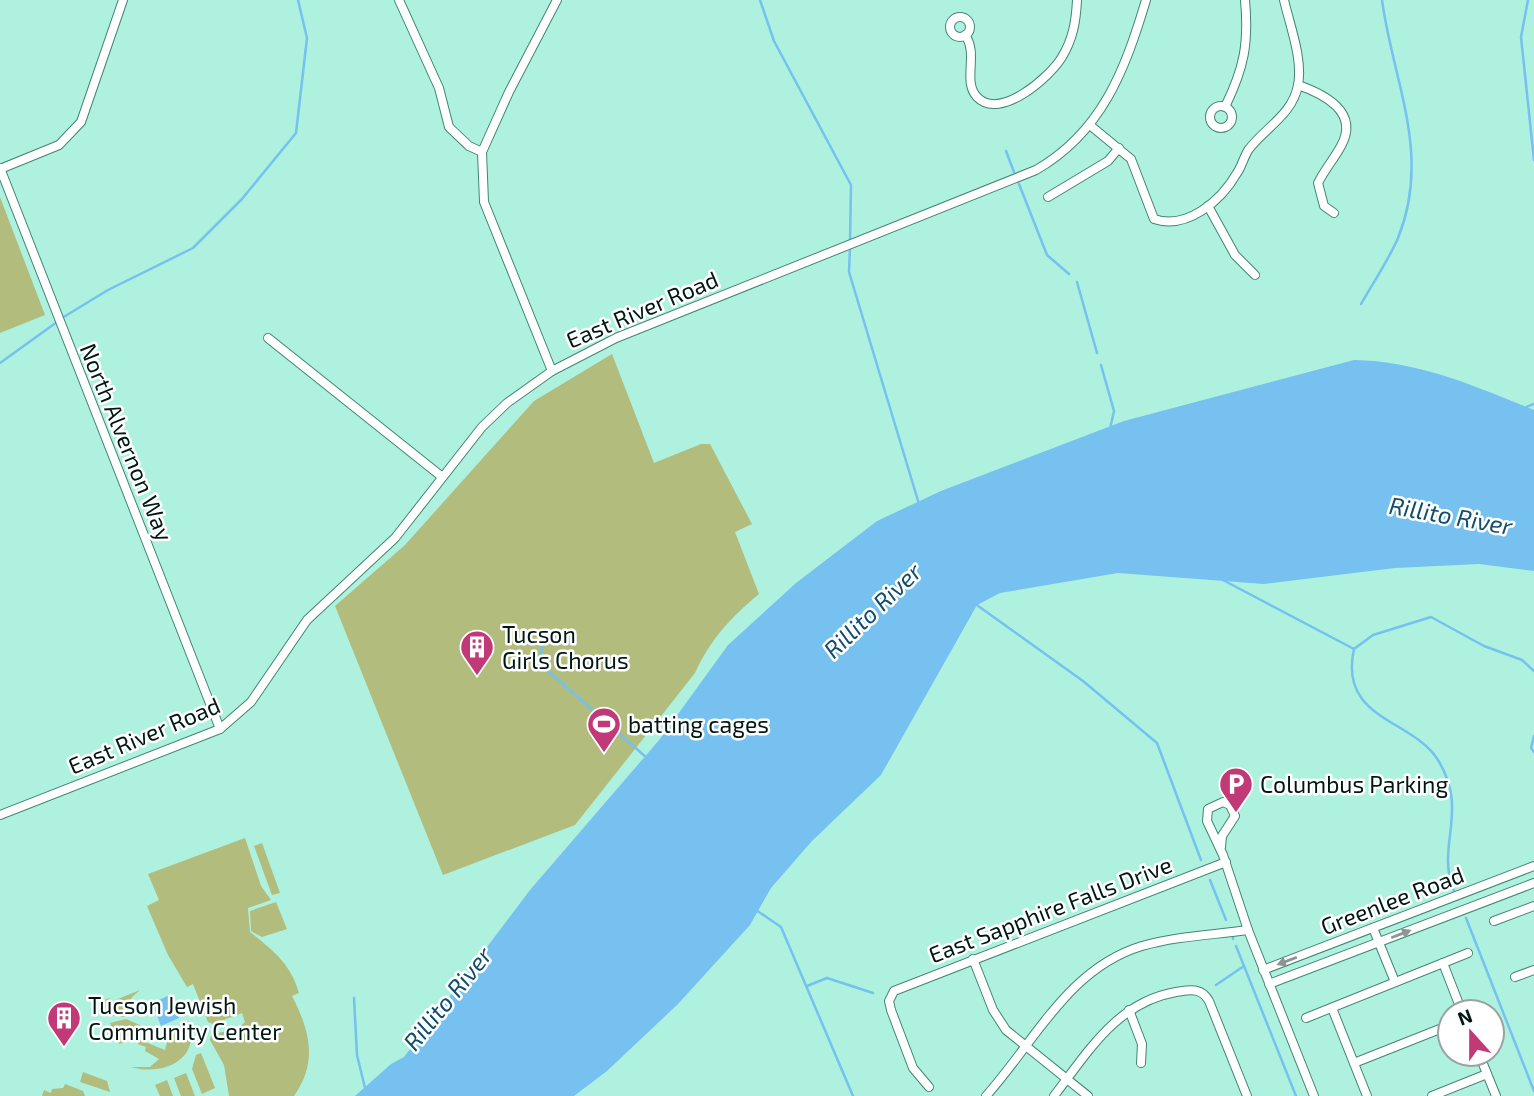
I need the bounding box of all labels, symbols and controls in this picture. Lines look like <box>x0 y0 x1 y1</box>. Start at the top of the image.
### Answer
street label: East River Road <box>562 264 722 354</box>
street label: North Alvernon Way <box>75 339 179 545</box>
water label: Rillito River <box>1387 490 1515 540</box>
water label: Rillito River <box>817 556 927 664</box>
place label: Tucson Girls Chorus <box>502 620 629 674</box>
building icon: Tucson Girls Chorus <box>458 628 496 677</box>
street label: East River Road <box>64 690 224 780</box>
sports icon: batting cages <box>585 705 623 754</box>
place label: batting cages <box>628 710 769 738</box>
parking icon: Columbus Parking <box>1217 765 1255 814</box>
place label: Columbus Parking <box>1260 770 1448 798</box>
street label: East Sapphire Falls Drive <box>924 850 1176 968</box>
street label: Greenlee Road <box>1316 860 1468 940</box>
one-way arrow <box>1391 928 1412 939</box>
water label: Rillito River <box>397 940 498 1056</box>
one-way arrow <box>1277 955 1298 966</box>
place label: Tucson Jewish Community Center <box>88 991 281 1045</box>
north arrow <box>1436 998 1506 1068</box>
building icon: Tucson Jewish Community Center <box>45 999 83 1048</box>
text: N <box>1454 1003 1475 1030</box>

